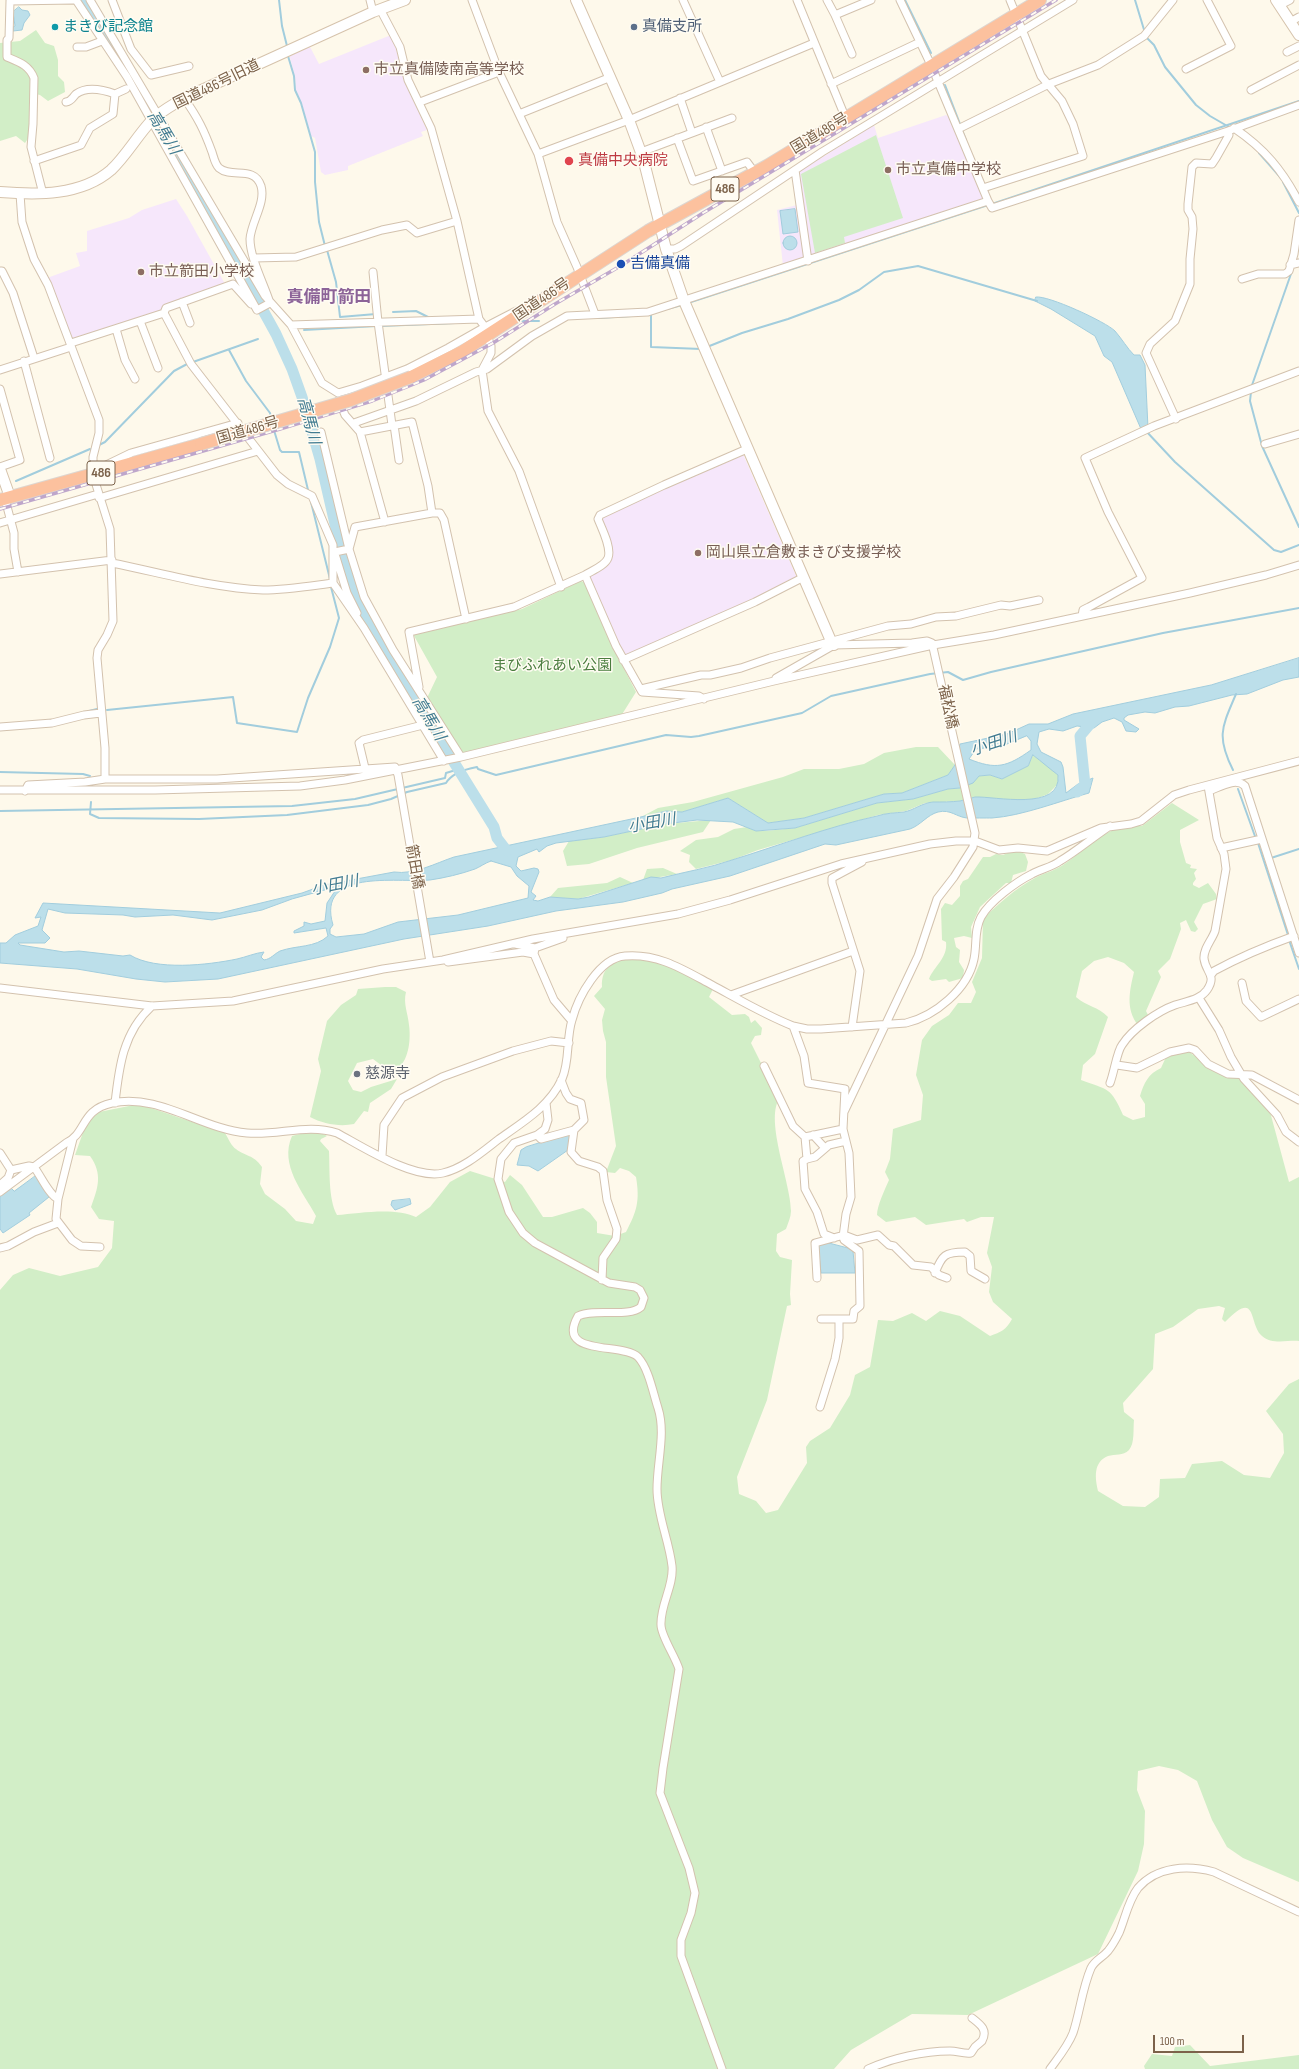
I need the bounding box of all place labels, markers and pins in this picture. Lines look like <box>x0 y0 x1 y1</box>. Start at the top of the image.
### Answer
place label: まきび記念館 <box>63 18 153 36</box>
place label: 真備支所 <box>642 18 702 36</box>
marker: まきび記念館 <box>50 22 60 32</box>
marker: 真備支所 <box>629 22 639 32</box>
place label: 市立真備陵南高等学校 <box>374 61 524 79</box>
marker: 市立真備陵南高等学校 <box>361 65 371 75</box>
place label: 真備中央病院 <box>578 152 668 170</box>
marker: 真備中央病院 <box>563 155 575 167</box>
place label: 市立真備中学校 <box>896 161 1001 179</box>
marker: 市立真備中学校 <box>883 165 893 175</box>
place label: 吉備真備 <box>630 255 690 273</box>
marker: 吉備真備 <box>615 258 627 270</box>
place label: 市立箭田小学校 <box>149 263 254 281</box>
marker: 市立箭田小学校 <box>136 267 146 277</box>
place label: 岡山県立倉敷まきび支援学校 <box>706 544 901 562</box>
marker: 岡山県立倉敷まきび支援学校 <box>693 548 703 558</box>
place label: 慈源寺 <box>365 1065 410 1083</box>
marker: 慈源寺 <box>352 1069 362 1079</box>

